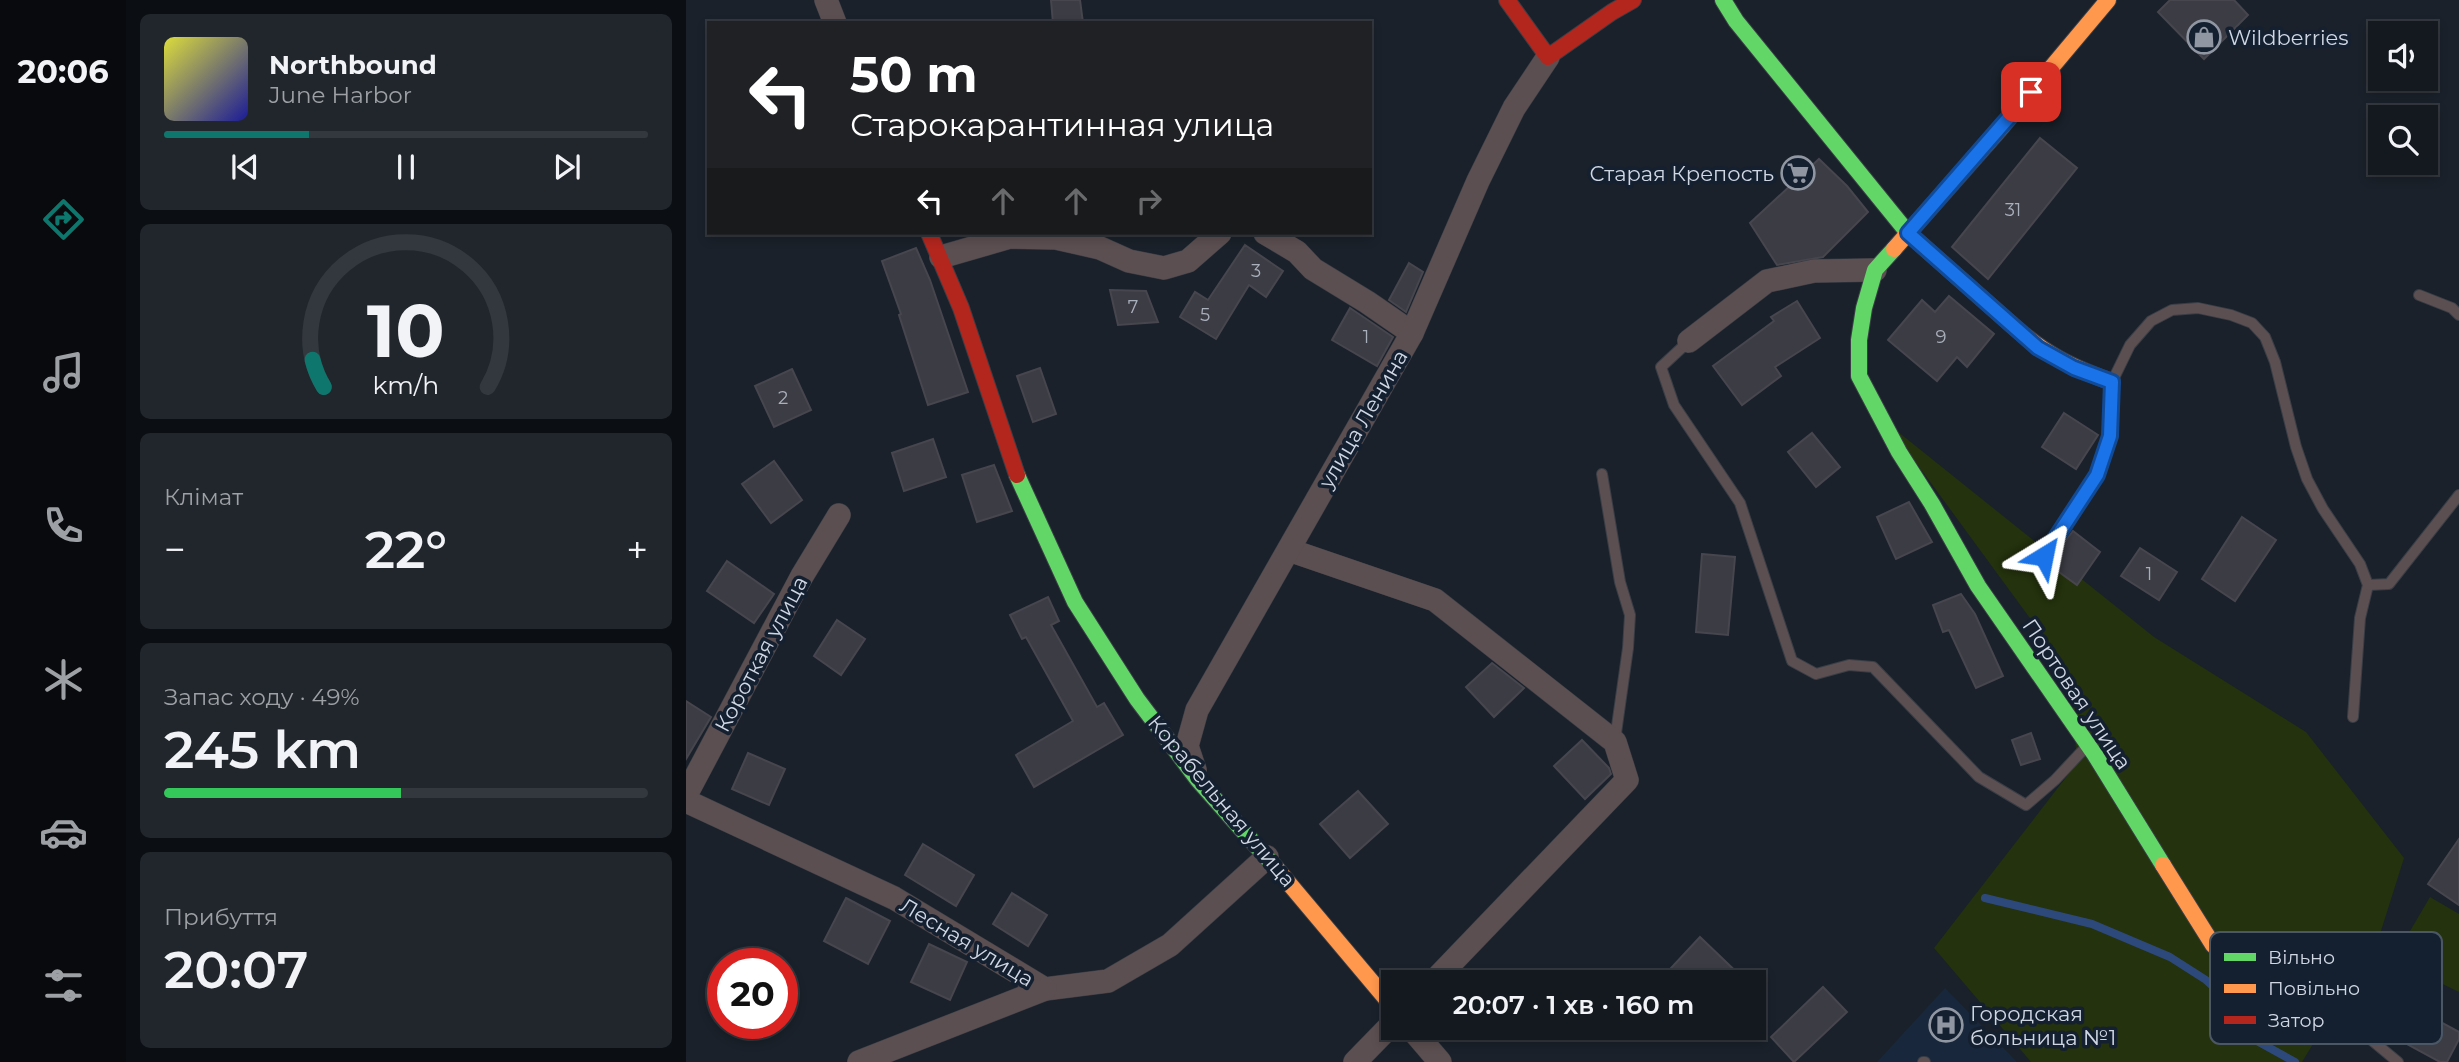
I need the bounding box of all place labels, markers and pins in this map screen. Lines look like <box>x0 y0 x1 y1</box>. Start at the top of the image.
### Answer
shop icon: Wildberries <box>2185 18 2223 56</box>
place label: Wildberries <box>2228 25 2349 50</box>
pin <box>2001 62 2061 122</box>
supermarket icon: Старая Крепость <box>1779 154 1817 192</box>
place label: Старая Крепость <box>1590 161 1774 186</box>
place label: Городская больница №1 <box>1970 1001 2116 1050</box>
hospital icon: Городская больница №1 <box>1927 1006 1965 1044</box>

